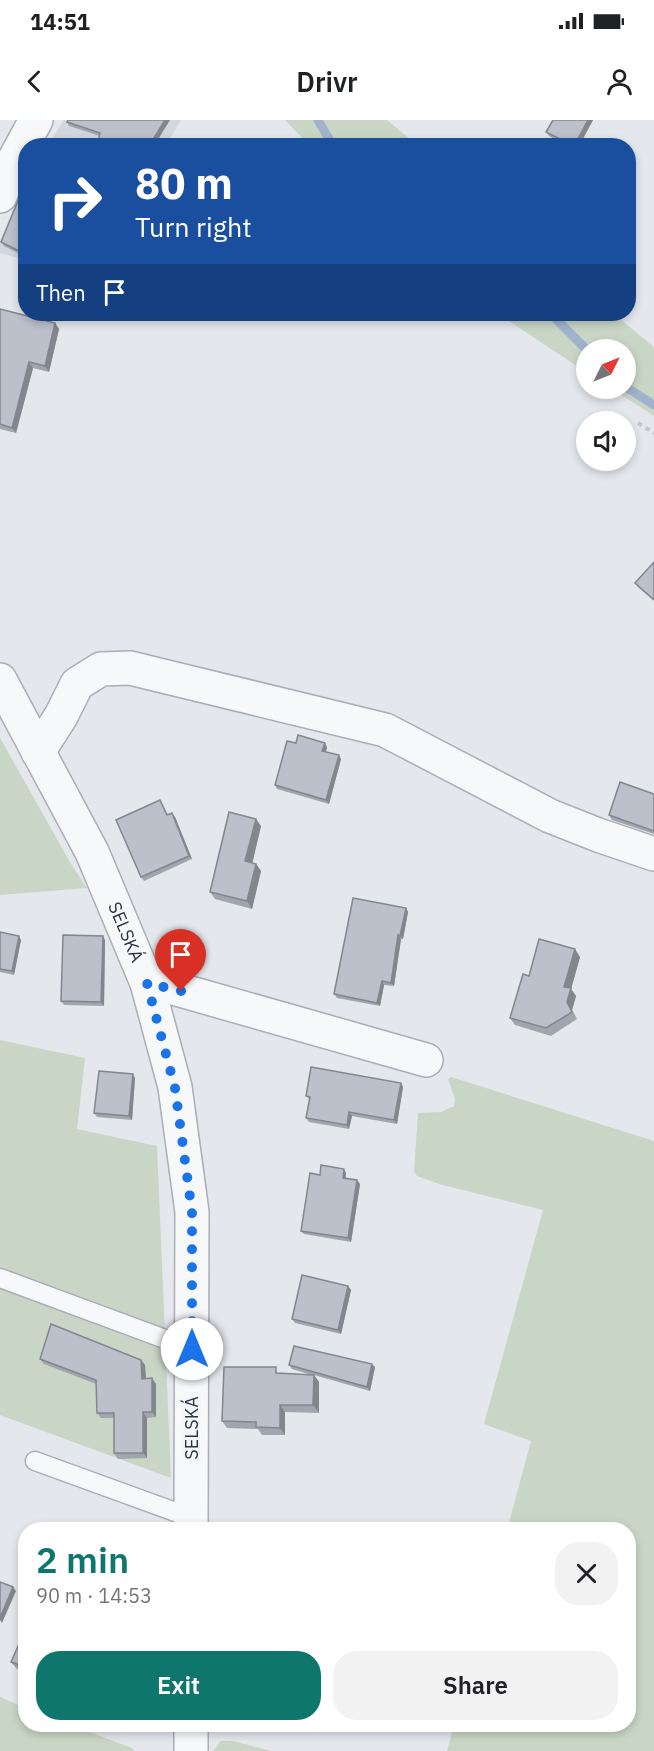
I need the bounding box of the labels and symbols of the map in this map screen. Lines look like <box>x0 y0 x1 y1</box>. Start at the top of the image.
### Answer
north arrow <box>576 339 636 399</box>
street label: SELSKÁ <box>103 898 149 966</box>
pin <box>155 929 206 991</box>
position arrow <box>160 1317 224 1381</box>
street label: SELSKÁ <box>180 1396 203 1460</box>

